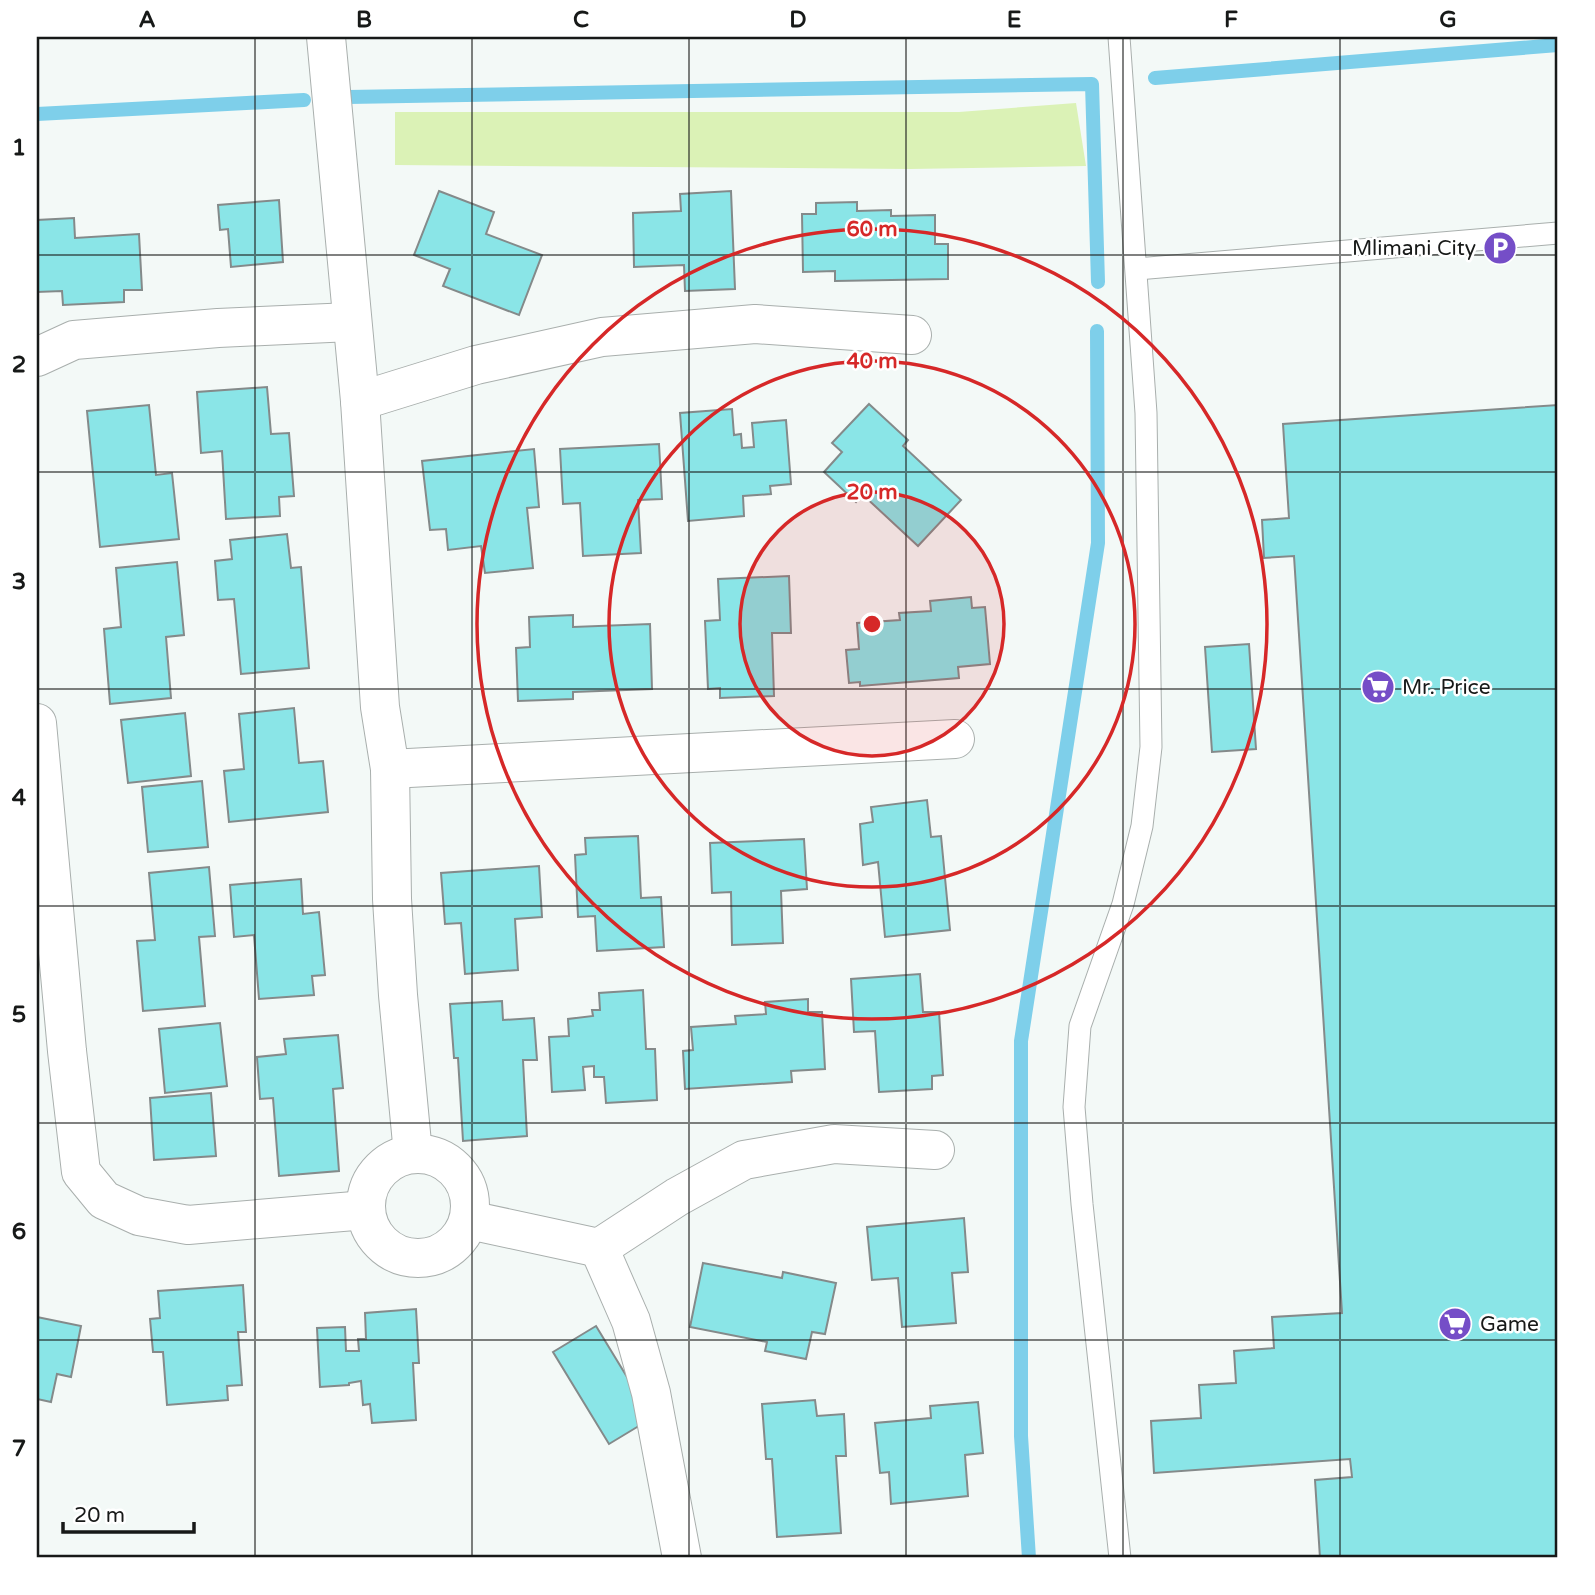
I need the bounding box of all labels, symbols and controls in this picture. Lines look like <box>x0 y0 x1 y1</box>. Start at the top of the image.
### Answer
text: A <box>138 6 156 34</box>
text: B <box>356 6 372 34</box>
text: C <box>573 6 589 34</box>
text: D <box>789 6 807 34</box>
text: E <box>1007 6 1021 34</box>
text: F <box>1224 6 1238 34</box>
text: G <box>1439 6 1457 34</box>
text: 1 <box>12 134 26 162</box>
text: 60 m <box>846 217 898 242</box>
parking icon: Mlimani City <box>1481 229 1519 267</box>
place label: Mlimani City <box>1352 236 1476 261</box>
text: 40 m <box>846 349 898 374</box>
text: 2 <box>12 351 26 379</box>
text: 20 m <box>846 480 898 505</box>
text: 3 <box>12 568 26 596</box>
centre of rings <box>860 612 884 636</box>
supermarket icon: Mr. Price <box>1359 668 1397 706</box>
place label: Mr. Price <box>1402 675 1491 700</box>
text: 4 <box>12 784 27 812</box>
text: 5 <box>12 1001 26 1029</box>
text: 6 <box>12 1218 26 1246</box>
supermarket icon: Game <box>1436 1305 1474 1343</box>
place label: Game <box>1480 1312 1539 1337</box>
text: 7 <box>12 1435 26 1463</box>
scale bar <box>63 1490 194 1534</box>
text: 20 m <box>74 1503 125 1528</box>

